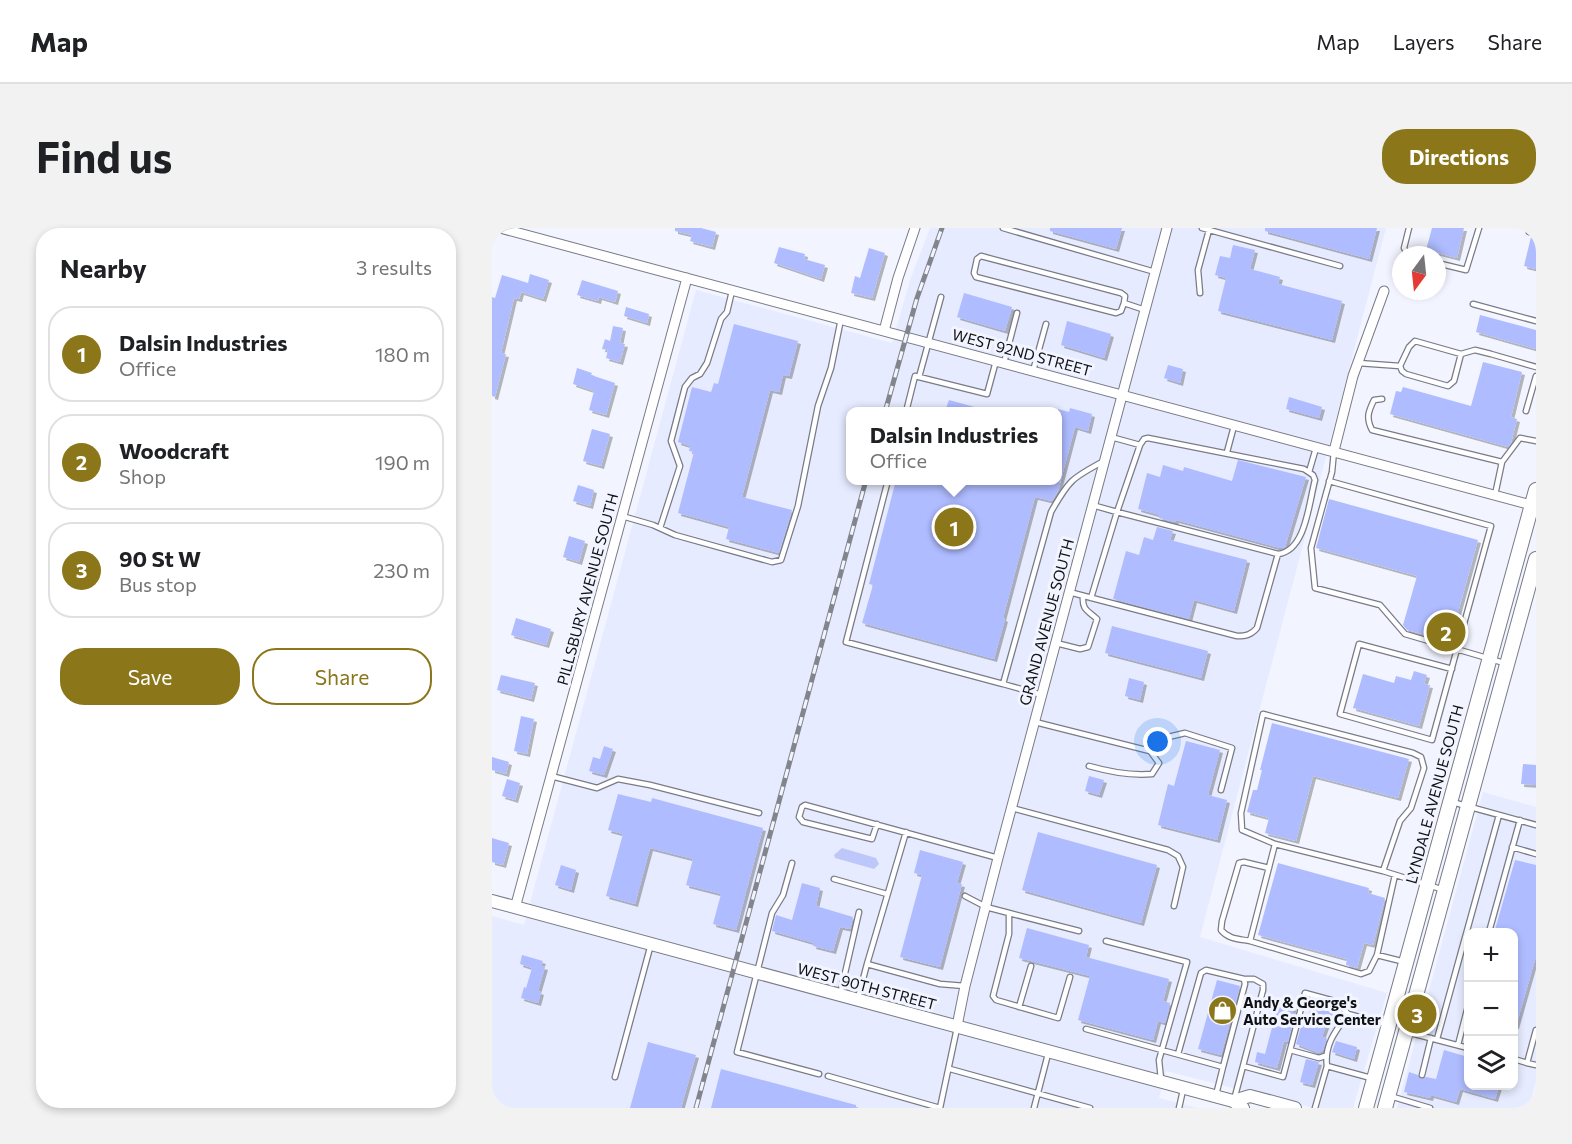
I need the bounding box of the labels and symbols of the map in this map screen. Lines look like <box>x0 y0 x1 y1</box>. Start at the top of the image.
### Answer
north arrow <box>1392 246 1446 300</box>
street label: WEST 92ND STREET <box>950 325 1094 379</box>
street label: PILLSBURY AVENUE SOUTH <box>553 491 621 687</box>
pin: 1 <box>934 504 974 550</box>
street label: GRAND AVENUE SOUTH <box>1015 537 1077 707</box>
pin: 2 <box>1426 610 1466 654</box>
street label: LYNDALE AVENUE SOUTH <box>1401 702 1467 886</box>
your location <box>1143 727 1172 756</box>
street label: WEST 90TH STREET <box>796 959 939 1013</box>
pin: 3 <box>1398 992 1436 1036</box>
place label: Andy & George's Auto Service Center <box>1243 993 1381 1028</box>
shop icon: Andy & George's Auto Service Center <box>1206 995 1238 1027</box>

